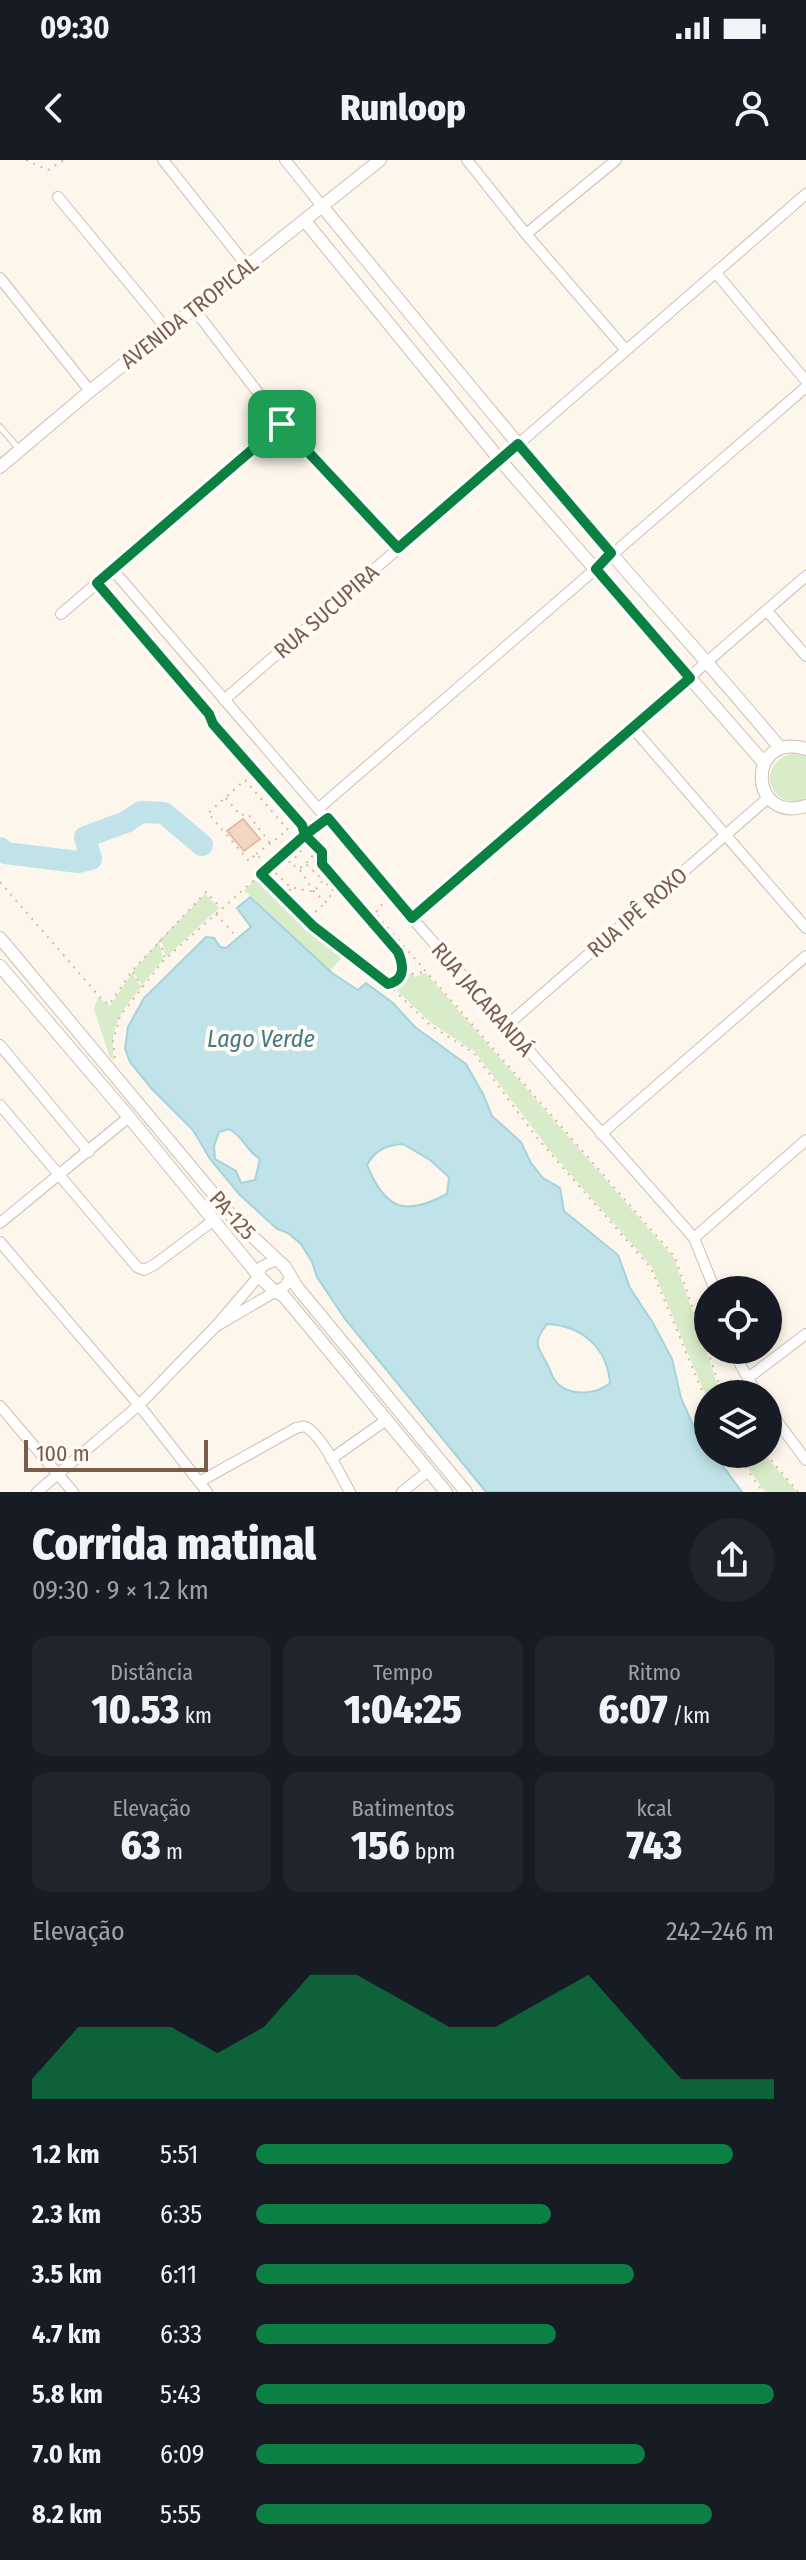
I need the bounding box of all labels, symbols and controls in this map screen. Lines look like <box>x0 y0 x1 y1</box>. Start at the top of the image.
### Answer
text: 09:30 <box>40 10 110 46</box>
icon: back <box>32 86 76 130</box>
text: Runloop <box>340 86 466 130</box>
icon: person <box>730 86 774 130</box>
street label: AVENIDA TROPICAL <box>115 250 264 374</box>
pin <box>248 390 316 458</box>
icon: arrive <box>260 402 304 446</box>
street label: RUA SUCUPIRA <box>268 558 385 664</box>
street label: RUA IPÊ ROXO <box>582 862 693 963</box>
street label: RUA JACARANDÁ <box>426 937 540 1062</box>
water label: Lago Verde <box>207 1025 315 1053</box>
street label: PA-125 <box>204 1185 262 1245</box>
map controls <box>694 1276 782 1468</box>
button: locate <box>694 1276 782 1364</box>
button: layers <box>694 1380 782 1468</box>
scale bar <box>24 1436 208 1472</box>
text: 100 m <box>36 1440 90 1467</box>
text: Corrida matinal <box>32 1518 316 1571</box>
button: share <box>690 1518 774 1602</box>
text: 09:30 · 9 × 1.2 km <box>32 1575 209 1606</box>
text: Distância <box>110 1659 193 1686</box>
text: Tempo <box>373 1659 433 1686</box>
text: Ritmo <box>628 1659 681 1686</box>
text: 10.53 <box>91 1686 179 1734</box>
text: 1:04:25 <box>344 1686 462 1734</box>
text: 6:07 <box>598 1686 668 1734</box>
text: km <box>179 1702 212 1729</box>
text: /km <box>668 1702 710 1729</box>
text: Elevação <box>112 1795 191 1822</box>
text: Batimentos <box>352 1795 454 1822</box>
text: kcal <box>637 1795 672 1822</box>
text: 63 <box>121 1822 161 1870</box>
text: 156 <box>351 1822 410 1870</box>
text: 743 <box>626 1822 682 1870</box>
text: m <box>161 1838 183 1865</box>
text: bpm <box>410 1838 455 1865</box>
text: Elevação <box>32 1916 125 1947</box>
text: 242–246 m <box>666 1916 774 1947</box>
text: 1.2 km <box>32 2139 99 2170</box>
text: 5:51 <box>160 2139 198 2170</box>
text: 2.3 km <box>32 2199 101 2230</box>
text: 6:35 <box>160 2199 202 2230</box>
text: 3.5 km <box>32 2259 102 2290</box>
text: 6:11 <box>160 2259 197 2290</box>
text: 4.7 km <box>32 2319 101 2350</box>
text: 6:33 <box>160 2319 202 2350</box>
text: 5.8 km <box>32 2379 103 2410</box>
text: 5:43 <box>160 2379 201 2410</box>
text: 7.0 km <box>32 2439 101 2470</box>
text: 6:09 <box>160 2439 204 2470</box>
text: 8.2 km <box>32 2499 102 2530</box>
text: 5:55 <box>160 2499 201 2530</box>

